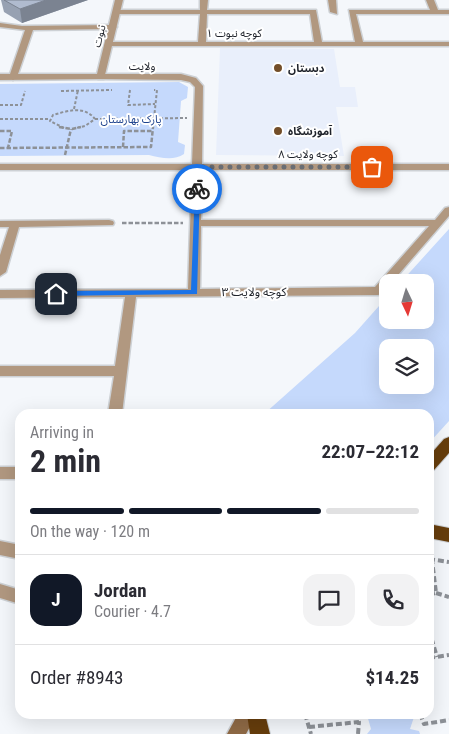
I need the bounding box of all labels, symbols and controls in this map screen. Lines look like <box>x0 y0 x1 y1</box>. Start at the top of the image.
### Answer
street label: نبوت <box>90 23 109 49</box>
street label: کوچه نبوت ۱ <box>206 27 262 41</box>
street label: ولایت <box>129 60 155 73</box>
marker: دبستان <box>272 62 284 74</box>
place label: دبستان <box>288 62 325 75</box>
park label: پارک بهارستان <box>100 113 162 127</box>
marker: آموزشگاه <box>272 125 284 137</box>
place label: آموزشگاه <box>288 125 332 138</box>
pin <box>351 146 393 188</box>
street label: کوچه ولایت ۸ <box>278 148 338 162</box>
icon: bag <box>358 153 386 181</box>
courier <box>172 164 222 214</box>
icon: bike <box>183 175 211 203</box>
pin <box>35 273 77 315</box>
north arrow <box>379 274 434 329</box>
map controls <box>379 274 434 394</box>
icon: home <box>42 280 70 308</box>
street label: کوچه ولایت ۳ <box>222 285 288 300</box>
button: layers <box>379 339 434 394</box>
text: Arriving in <box>30 423 94 442</box>
text: 22:07–22:12 <box>321 440 419 463</box>
text: 2 min <box>30 442 101 480</box>
text: On the way · 120 m <box>30 522 150 541</box>
button: chat <box>303 574 355 626</box>
button: phone <box>367 574 419 626</box>
text: Jordan <box>94 579 147 602</box>
text: J <box>51 588 61 611</box>
text: Courier · 4.7 <box>94 602 171 621</box>
text: Order #8943 <box>30 666 123 689</box>
text: $14.25 <box>365 666 419 689</box>

